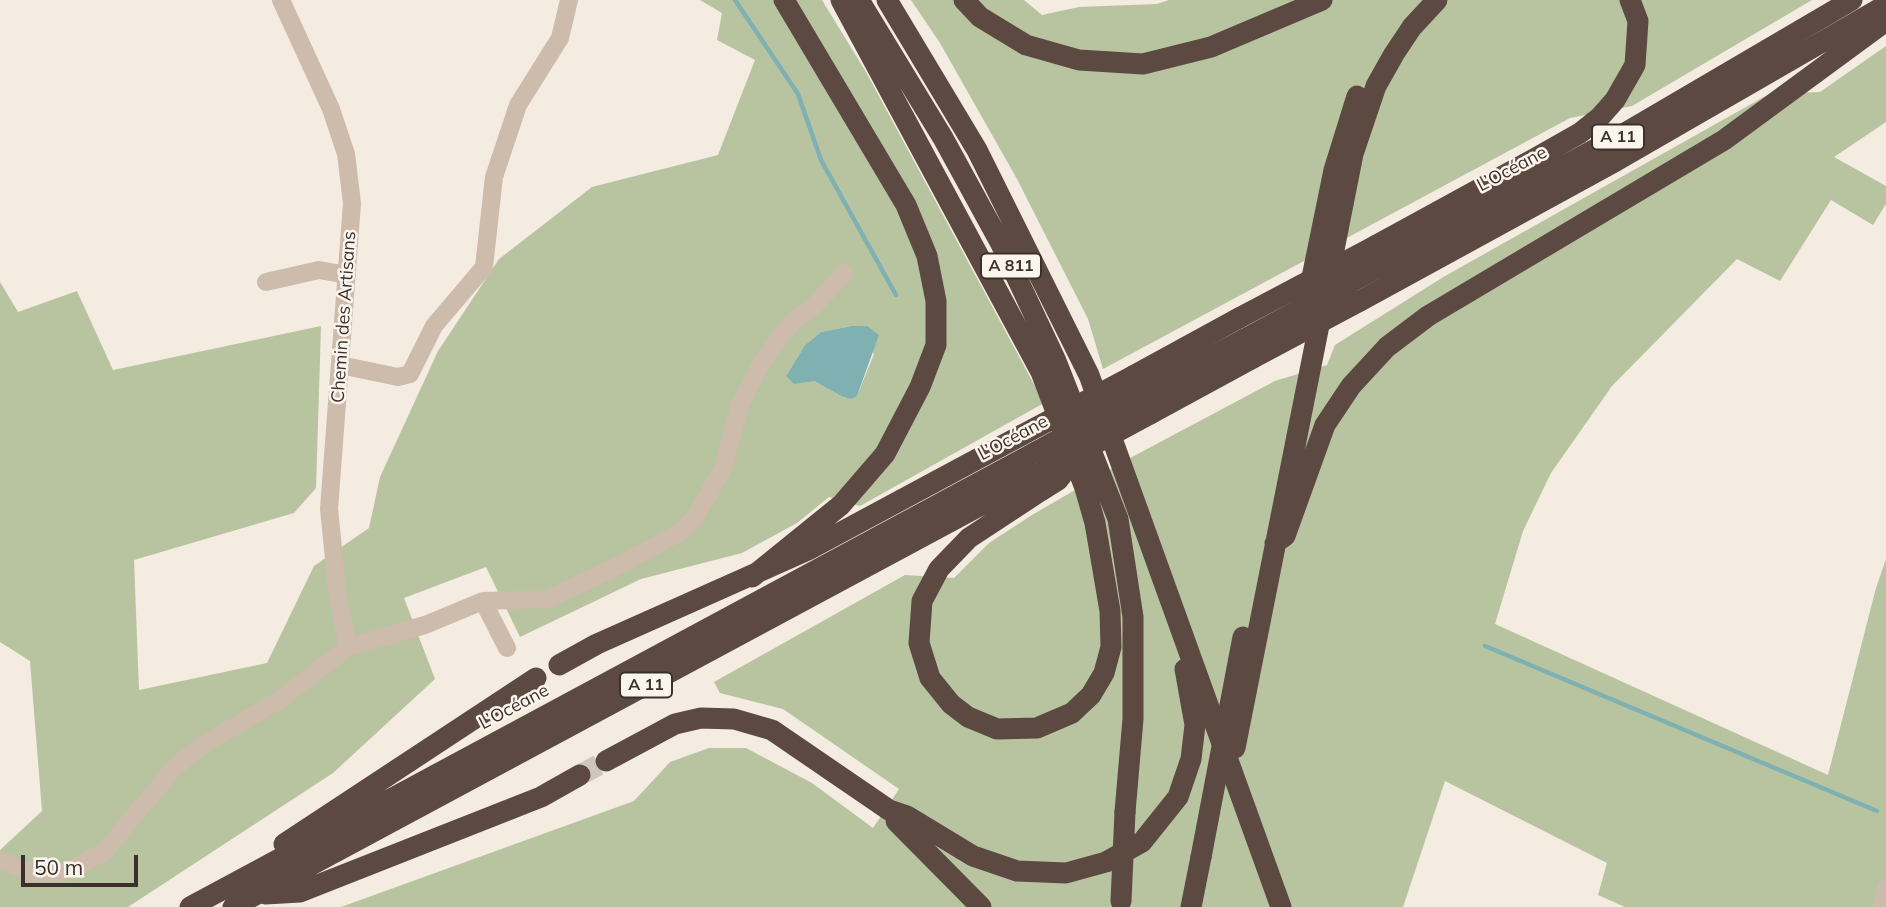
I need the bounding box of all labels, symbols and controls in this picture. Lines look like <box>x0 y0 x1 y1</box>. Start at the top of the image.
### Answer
road number: A 11 <box>1592 125 1644 150</box>
street label: L’Océane <box>1473 142 1551 196</box>
street label: Chemin des Artisans <box>327 230 361 404</box>
road number: A 811 <box>981 254 1041 278</box>
street label: L’Océane <box>974 411 1052 465</box>
road number: A 11 <box>620 672 672 698</box>
street label: L’Océane <box>475 680 553 734</box>
scale bar <box>24 841 142 885</box>
text: 50 m <box>34 854 83 880</box>

